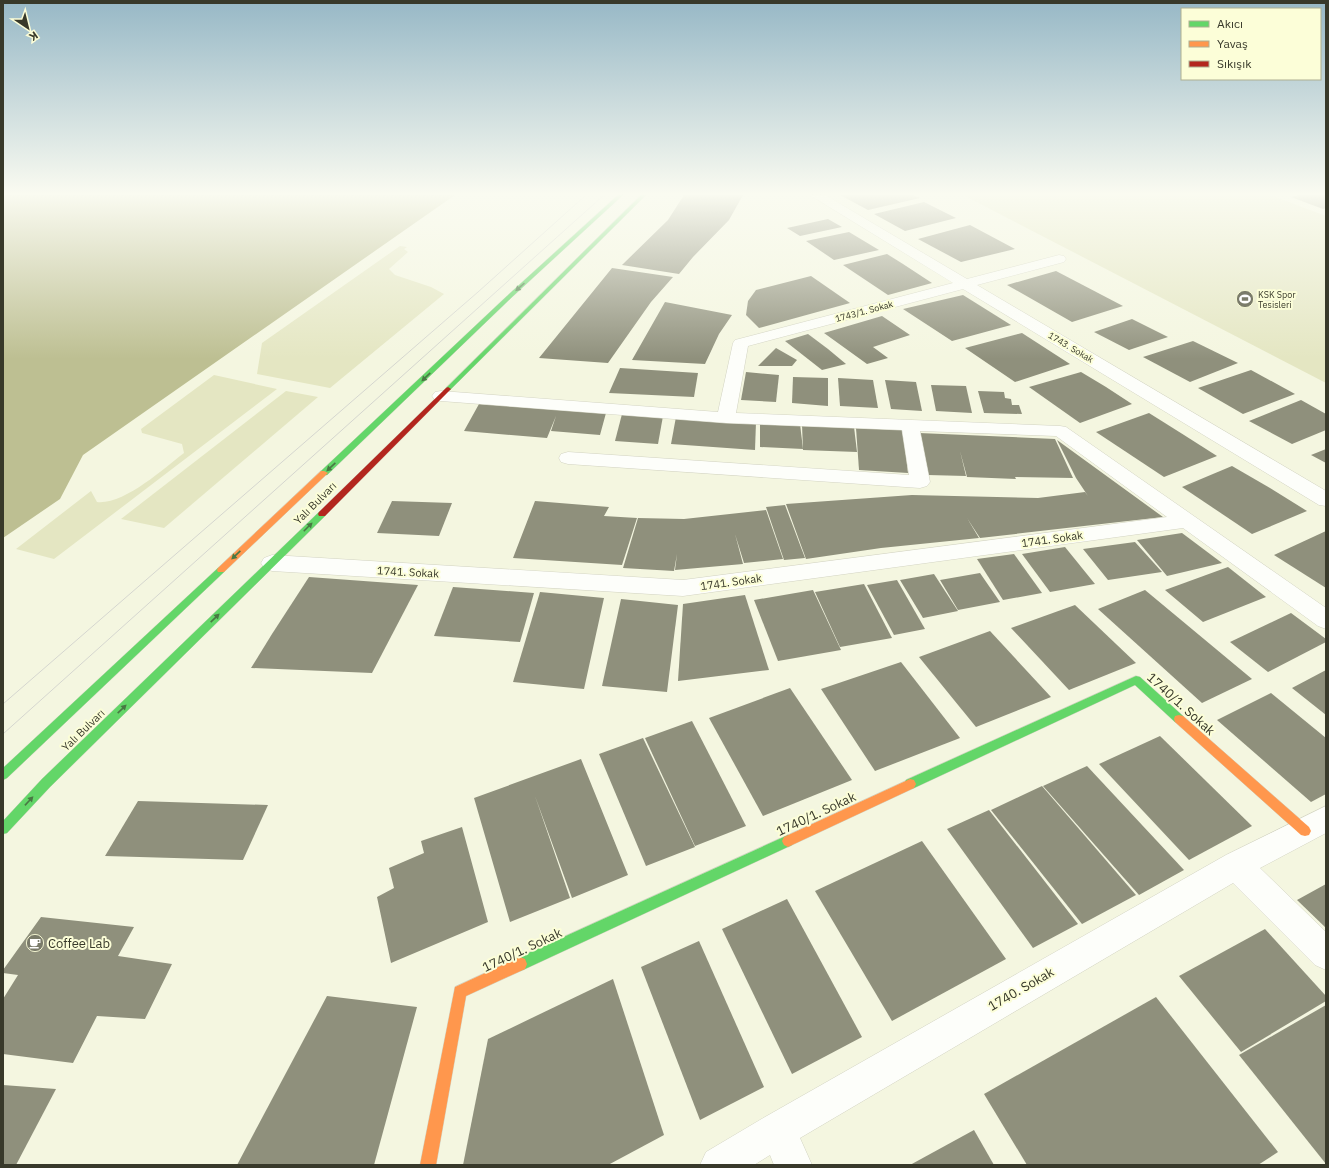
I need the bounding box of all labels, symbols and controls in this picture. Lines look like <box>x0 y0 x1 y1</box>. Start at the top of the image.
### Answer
north arrow <box>8 8 48 48</box>
legend <box>1181 8 1321 80</box>
text: Akıcı <box>1217 16 1243 31</box>
text: K <box>26 28 41 44</box>
text: Yavaş <box>1217 36 1248 51</box>
text: Sıkışık <box>1217 56 1252 71</box>
one-way arrow <box>514 283 525 292</box>
sports icon: KSK Spor Tesisleri <box>1235 289 1255 309</box>
place label: KSK Spor Tesisleri <box>1258 289 1296 310</box>
street label: 1743/1. Sokak <box>834 298 894 324</box>
street label: 1743. Sokak <box>1046 329 1096 365</box>
one-way arrow <box>421 373 431 382</box>
one-way arrow <box>326 462 336 471</box>
street label: Yalı Bulvarı <box>291 479 339 527</box>
one-way arrow <box>303 523 313 532</box>
street label: 1741. Sokak <box>1020 528 1084 550</box>
one-way arrow <box>231 551 241 560</box>
street label: 1741. Sokak <box>377 563 440 581</box>
street label: 1741. Sokak <box>699 571 763 593</box>
one-way arrow <box>210 614 220 623</box>
street label: 1740/1. Sokak <box>1143 669 1219 739</box>
one-way arrow <box>117 704 127 714</box>
street label: Yalı Bulvarı <box>59 706 107 754</box>
street label: 1740/1. Sokak <box>773 788 859 840</box>
one-way arrow <box>25 795 34 806</box>
street label: 1740/1. Sokak <box>479 924 565 976</box>
cafe icon: Coffee Lab <box>25 933 45 953</box>
place label: Coffee Lab <box>48 935 110 952</box>
street label: 1740. Sokak <box>985 963 1057 1015</box>

